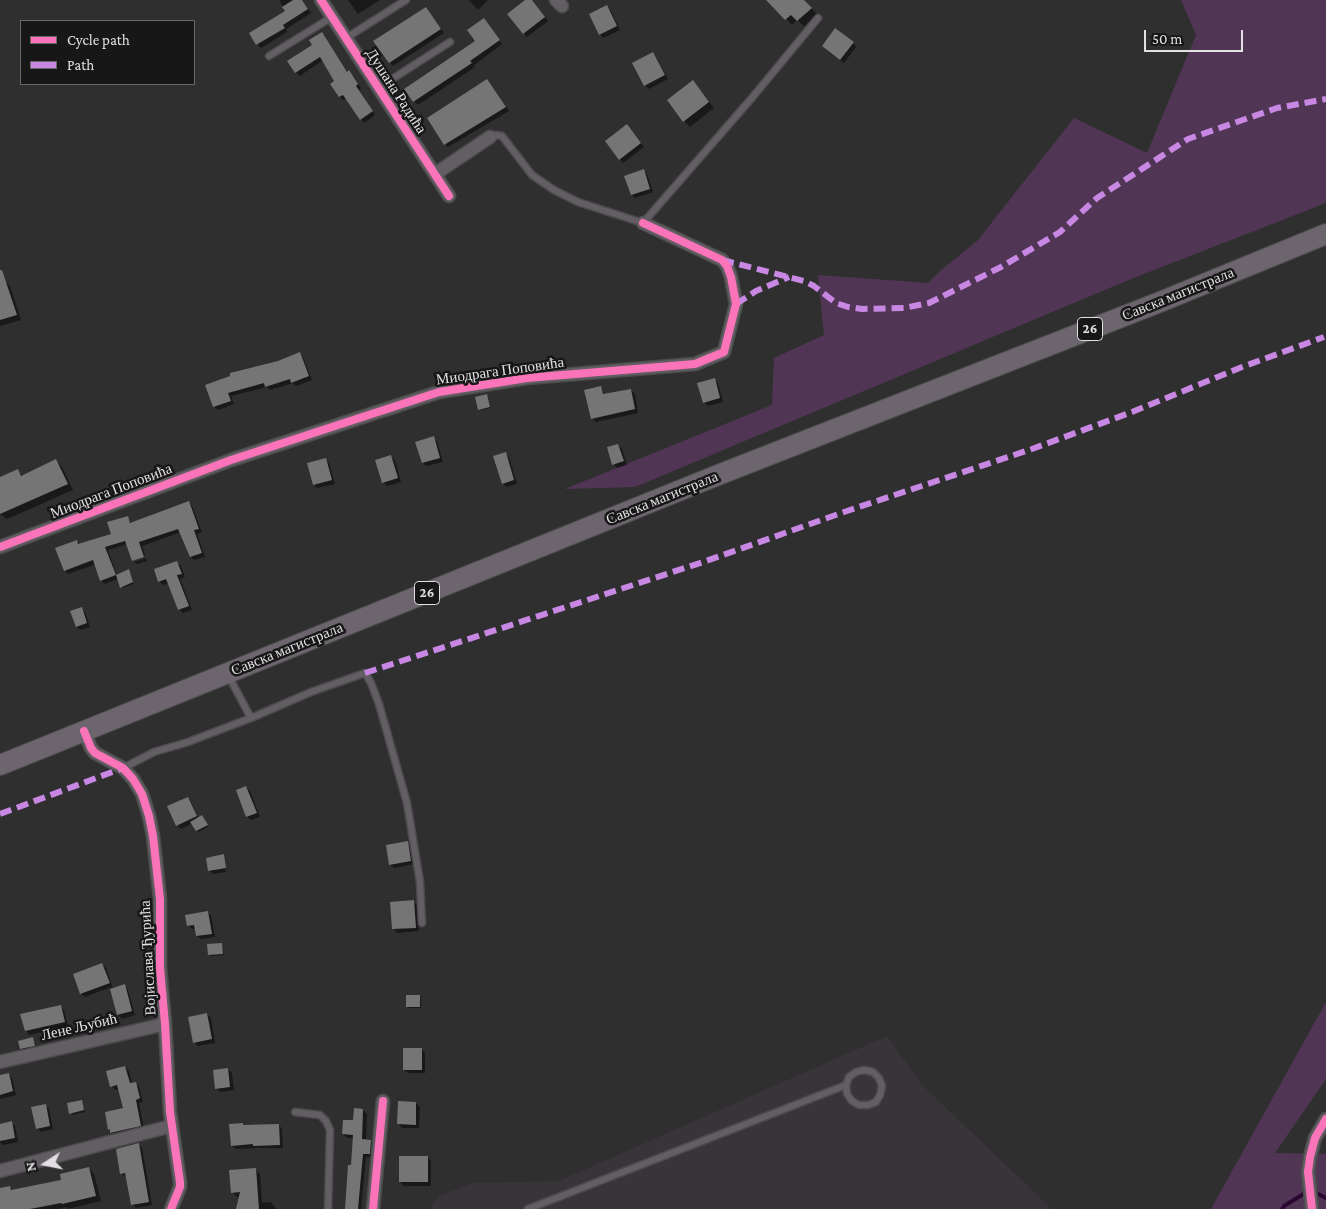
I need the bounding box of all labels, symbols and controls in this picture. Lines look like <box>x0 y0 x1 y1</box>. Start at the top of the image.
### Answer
legend <box>20 20 195 85</box>
scale bar <box>1146 20 1245 52</box>
text: 50 m <box>1152 31 1182 47</box>
text: Cycle path <box>67 32 130 48</box>
street label: Душана Радића <box>362 45 430 137</box>
text: Path <box>67 57 94 73</box>
street label: Савска магистрала <box>1120 263 1236 325</box>
road number: 26 <box>1078 318 1102 340</box>
street label: Миодрага Поповића <box>435 353 565 389</box>
street label: Миодрага Поповића <box>48 459 174 523</box>
street label: Савска магистрала <box>604 467 720 529</box>
road number: 26 <box>414 582 440 604</box>
street label: Савска магистрала <box>229 618 345 680</box>
street label: Војислава Ђурића <box>136 900 160 1016</box>
street label: Лене Љубић <box>39 1009 119 1045</box>
north arrow <box>20 1139 70 1189</box>
text: N <box>22 1161 39 1173</box>

